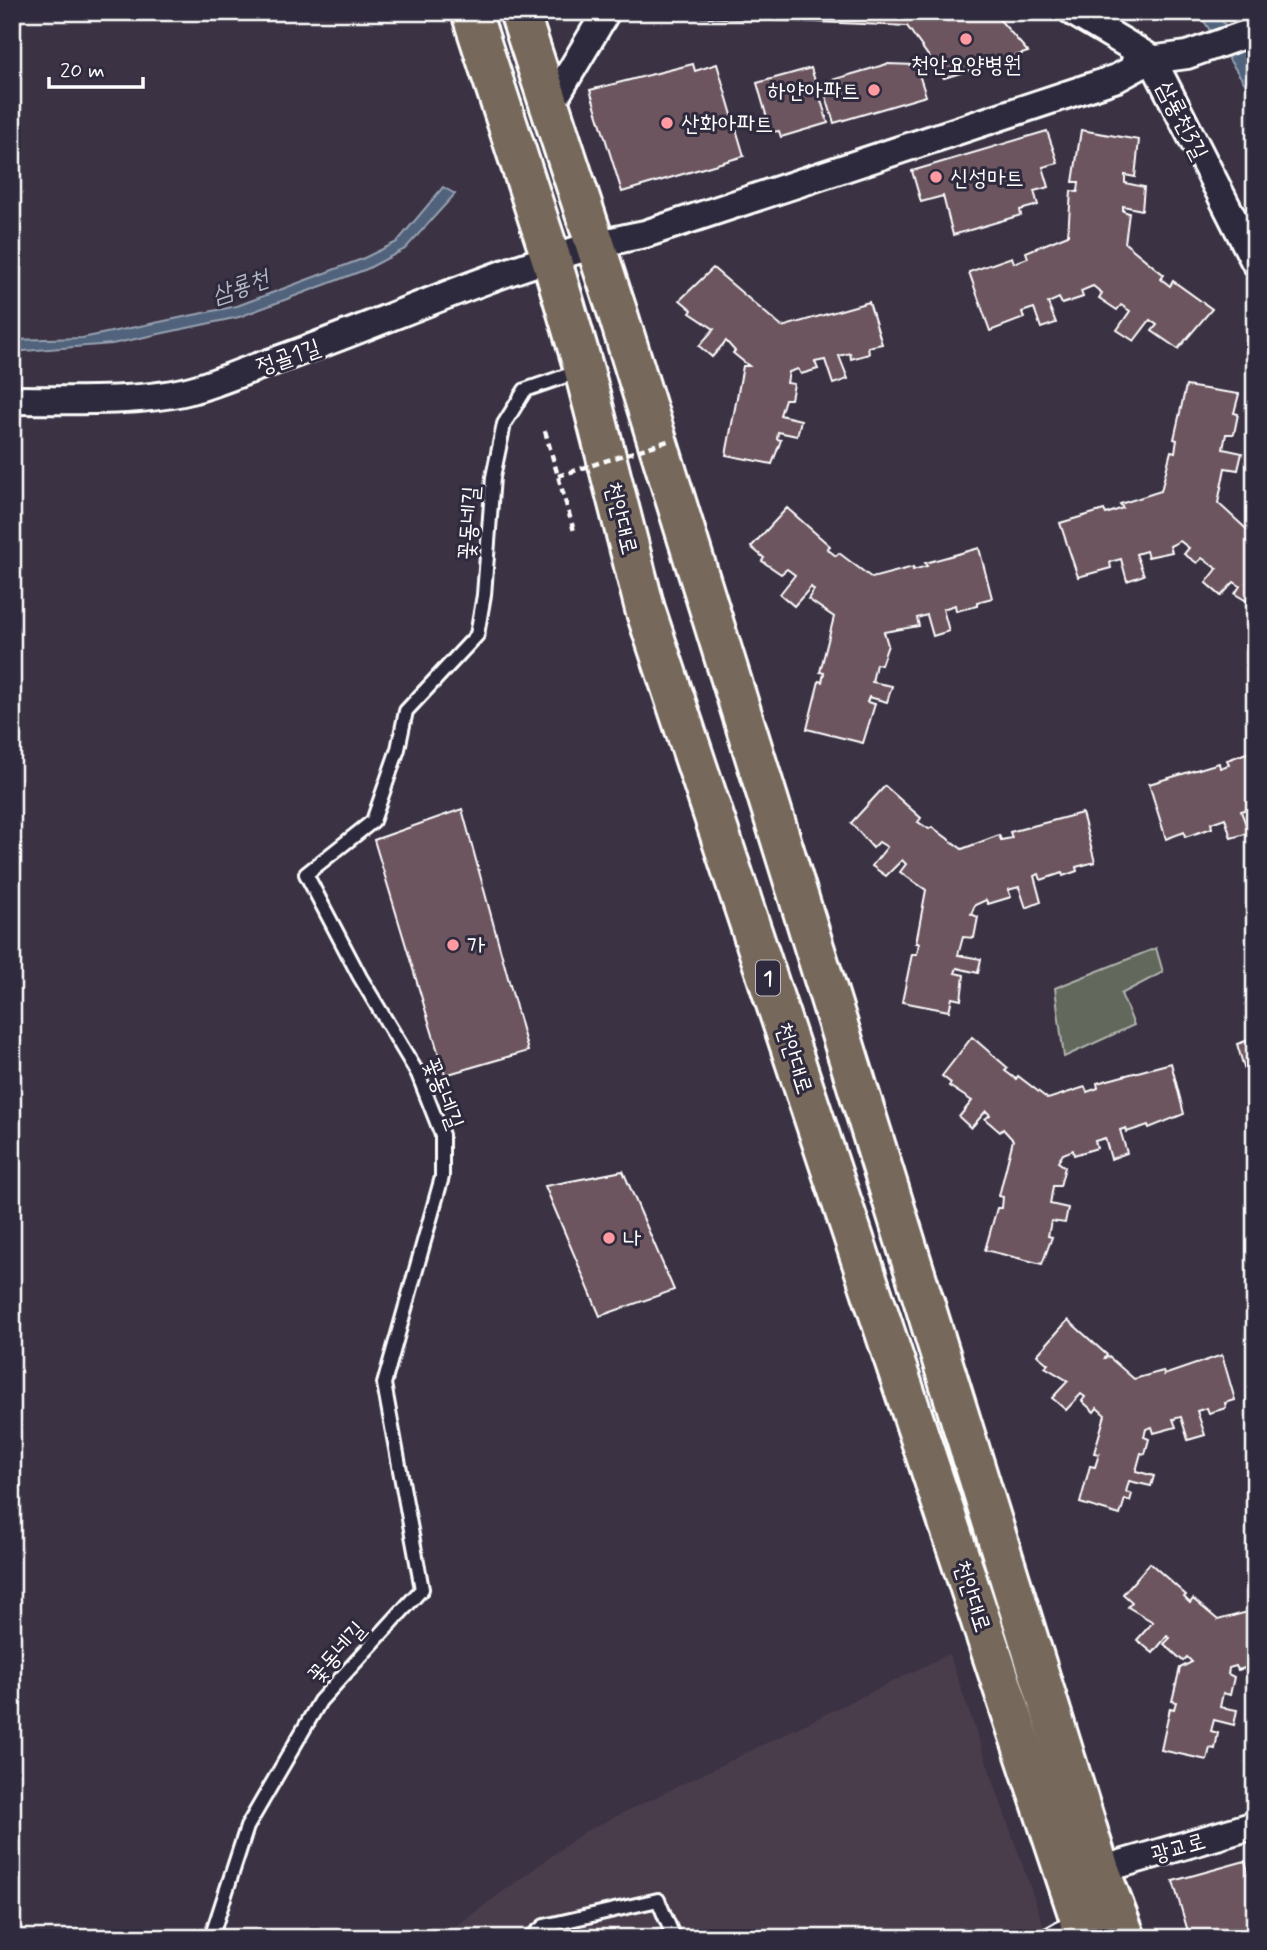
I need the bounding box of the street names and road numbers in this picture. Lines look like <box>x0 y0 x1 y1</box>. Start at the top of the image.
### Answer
street label: 삼룡천3길 <box>1149 76 1214 165</box>
street label: 정골1길 <box>253 333 325 383</box>
street label: 천안대로 <box>597 479 644 558</box>
street label: 꽃동네길 <box>452 485 488 561</box>
road number: 1 <box>756 960 780 996</box>
street label: 천안대로 <box>767 1019 819 1098</box>
street label: 꽃동네길 <box>415 1054 469 1134</box>
street label: 천안대로 <box>945 1557 997 1636</box>
street label: 꽃동네길 <box>302 1616 373 1691</box>
street label: 광교로 <box>1148 1827 1209 1871</box>

